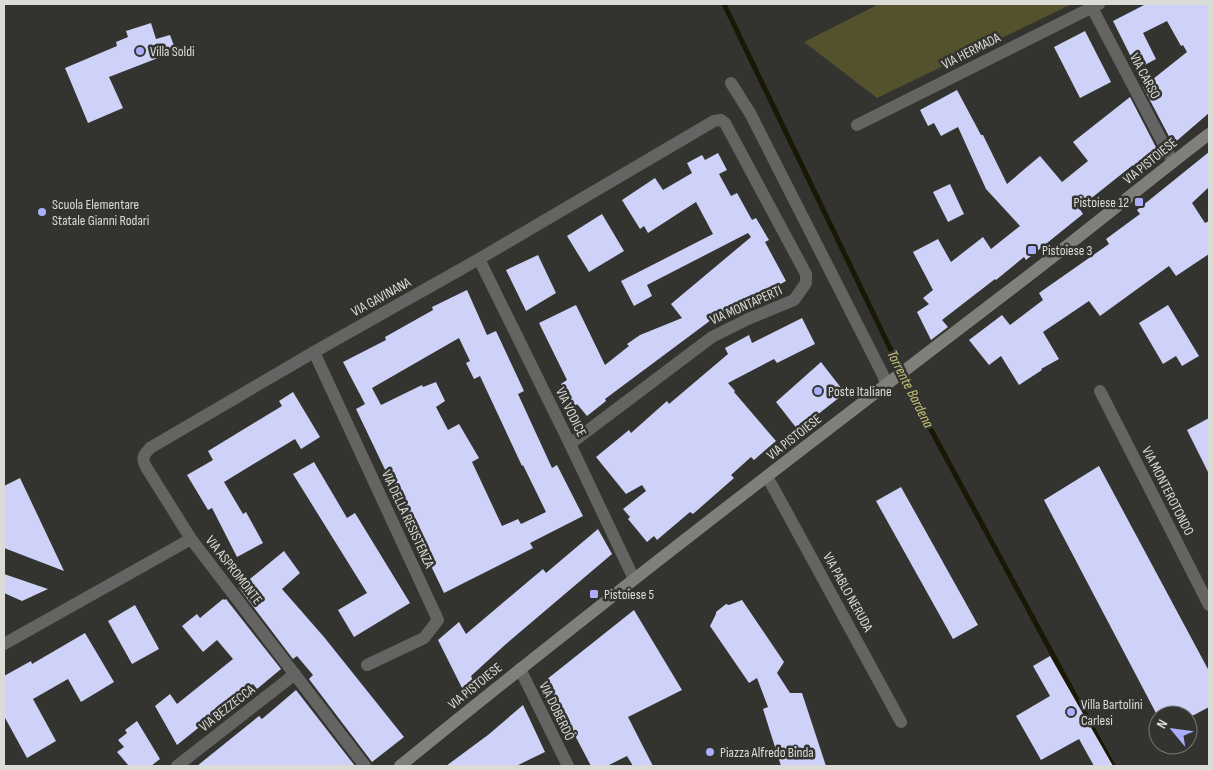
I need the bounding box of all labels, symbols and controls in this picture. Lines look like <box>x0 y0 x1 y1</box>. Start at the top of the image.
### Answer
street label: VIA HERMADA <box>939 29 1004 73</box>
place label: Villa Soldi <box>150 43 195 60</box>
marker: Villa Soldi <box>134 45 146 57</box>
street label: VIA CARSO <box>1126 50 1164 102</box>
street label: VIA PISTOIESE <box>1120 134 1181 188</box>
place label: Pistoiese 12 <box>1074 194 1129 211</box>
place label: Scuola Elementare Statale Gianni Rodari <box>52 196 149 229</box>
marker: Pistoiese 12 <box>1133 196 1145 208</box>
marker: Scuola Elementare Statale Gianni Rodari <box>36 206 48 218</box>
place label: Pistoiese 3 <box>1042 242 1093 259</box>
marker: Pistoiese 3 <box>1026 244 1038 256</box>
street label: VIA GAVINANA <box>348 273 415 320</box>
street label: VIA MONTAPERTI <box>707 282 785 328</box>
water label: Torrente Bardena <box>882 347 938 431</box>
place label: Poste Italiane <box>828 383 892 400</box>
street label: VIA VODICE <box>552 385 590 440</box>
marker: Poste Italiane <box>812 385 824 397</box>
street label: VIA PISTOIESE <box>763 410 825 464</box>
street label: VIA MONTEROTONDO <box>1138 444 1198 538</box>
street label: VIA DELLA RESISTENZA <box>378 467 439 572</box>
street label: VIA ASPROMONTE <box>202 532 266 608</box>
street label: VIA PABLO NERUDA <box>819 549 877 636</box>
place label: Pistoiese 5 <box>604 586 655 603</box>
marker: Pistoiese 5 <box>588 588 600 600</box>
street label: VIA PISTOIESE <box>445 659 506 713</box>
street label: VIA DOBERDÒ <box>535 679 579 743</box>
street label: VIA BEZZECCA <box>196 680 259 735</box>
place label: Villa Bartolini Carlesi <box>1081 696 1143 729</box>
north arrow <box>1148 705 1198 755</box>
marker: Villa Bartolini Carlesi <box>1065 706 1077 718</box>
text: N <box>1153 717 1171 731</box>
place label: Piazza Alfredo Binda <box>720 744 814 761</box>
marker: Piazza Alfredo Binda <box>704 746 716 758</box>

